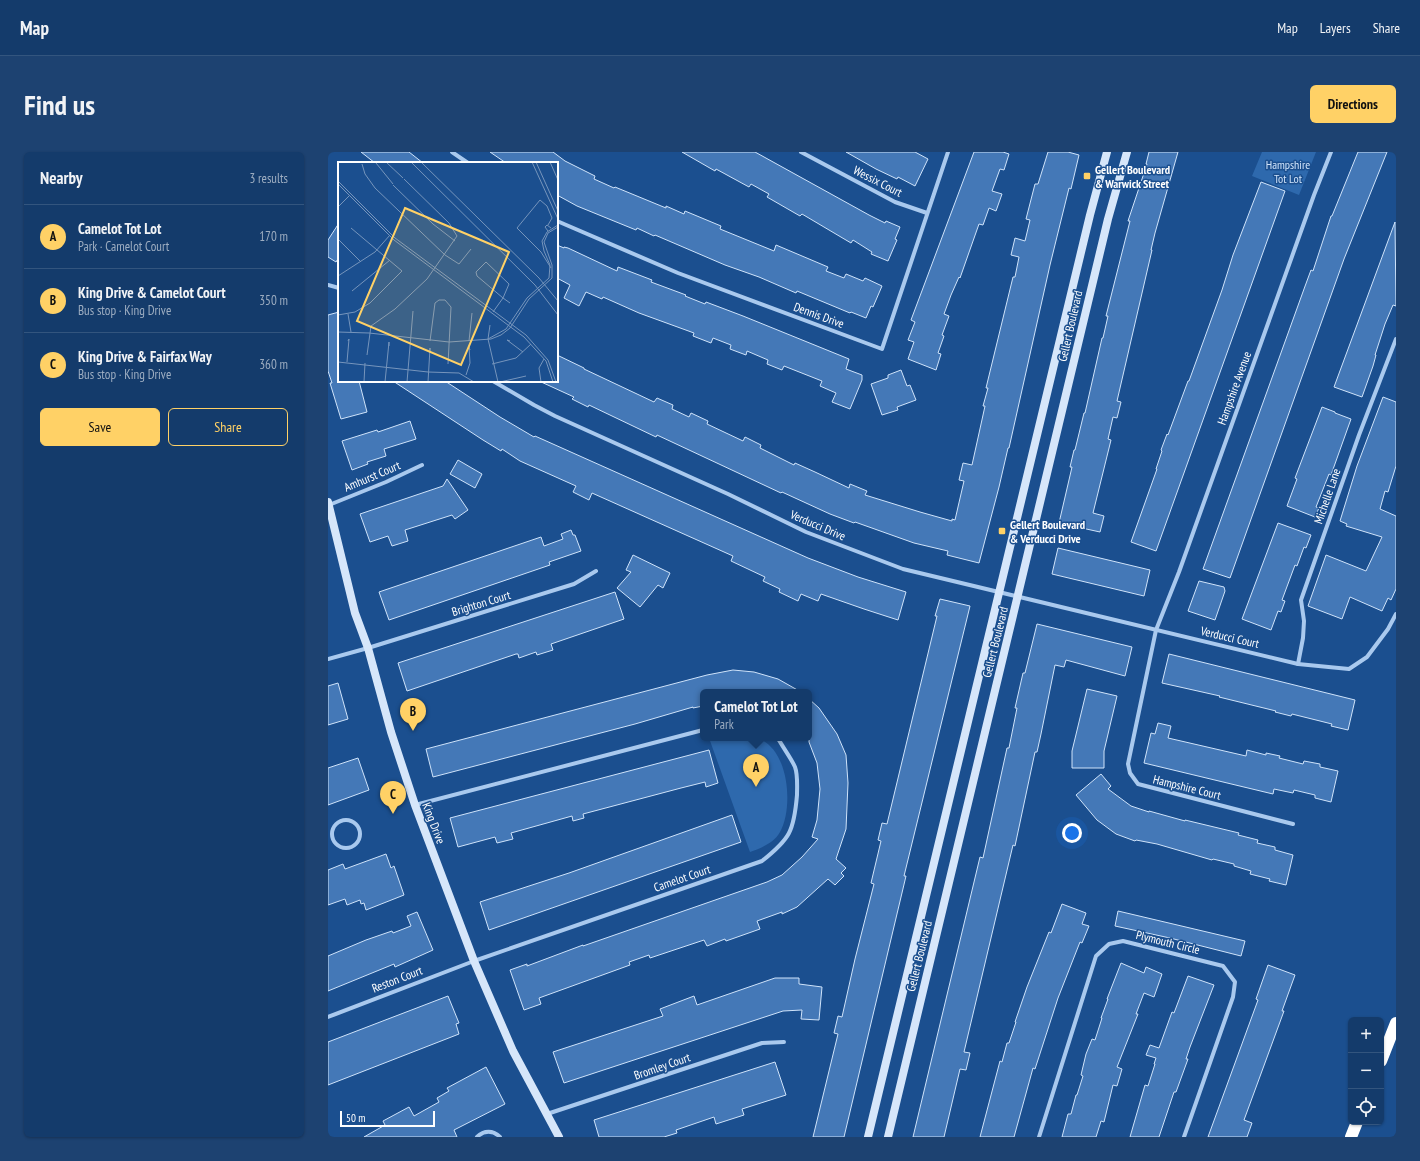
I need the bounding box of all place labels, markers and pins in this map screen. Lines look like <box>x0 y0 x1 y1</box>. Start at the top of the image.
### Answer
place label: Gellert Boulevard & Warwick Street <box>1095 162 1170 191</box>
marker: Gellert Boulevard & Warwick Street <box>1082 171 1092 181</box>
place label: Gellert Boulevard & Verducci Drive <box>1010 517 1085 546</box>
marker: Gellert Boulevard & Verducci Drive <box>997 526 1007 536</box>
pin: B <box>400 698 426 731</box>
pin: A <box>743 754 769 787</box>
pin: C <box>380 781 406 814</box>

